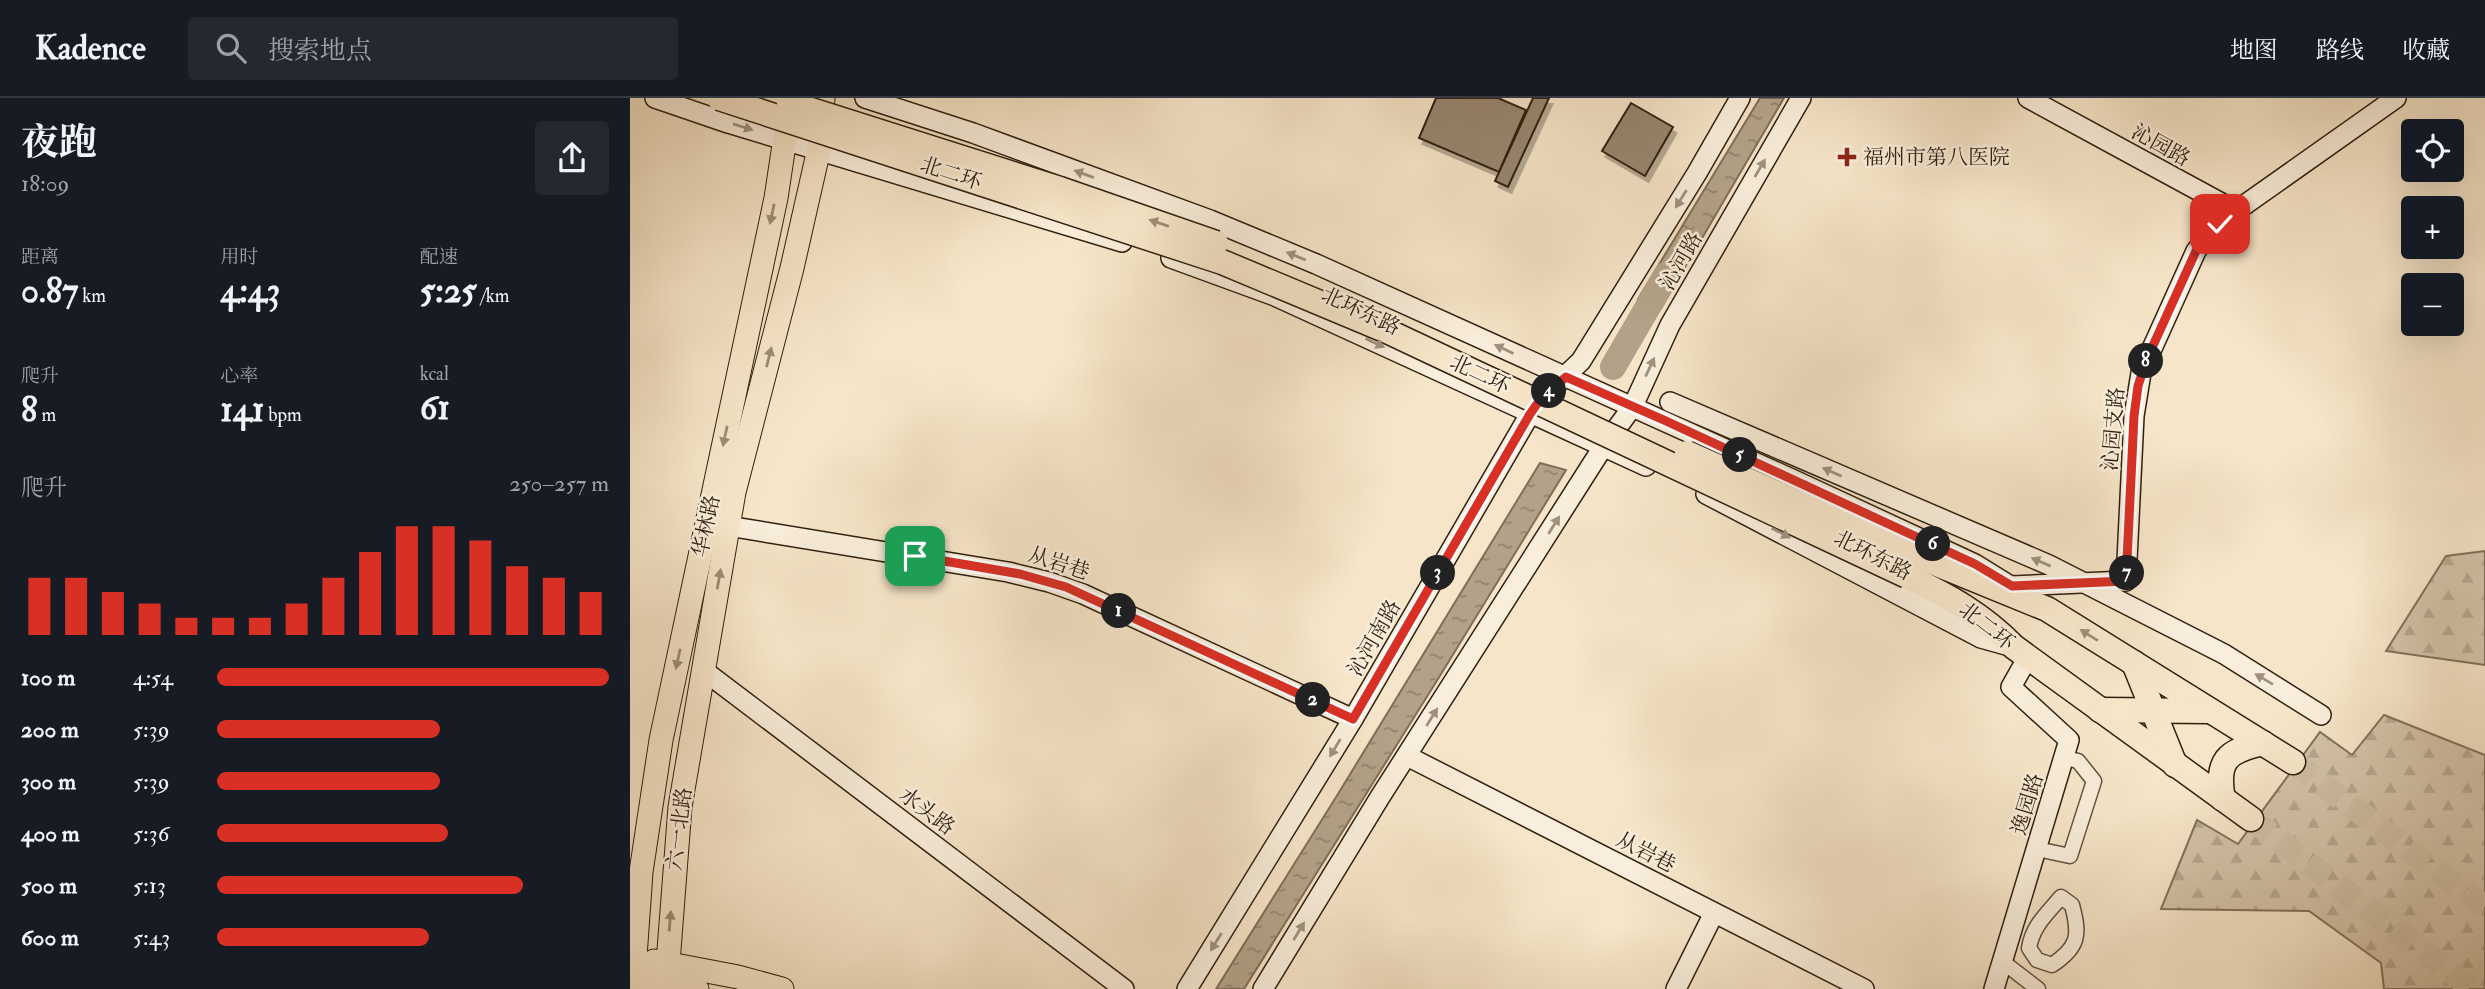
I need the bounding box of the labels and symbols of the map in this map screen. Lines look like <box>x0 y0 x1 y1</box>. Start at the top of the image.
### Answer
street label: 沁园路 <box>2127 118 2195 173</box>
one-way arrow <box>733 123 754 133</box>
place label: 福州市第八医院 <box>1863 144 2010 171</box>
marker: 福州市第八医院 <box>1837 147 1857 167</box>
street label: 北二环 <box>917 151 985 196</box>
one-way arrow <box>1754 159 1766 178</box>
one-way arrow <box>1074 168 1095 179</box>
one-way arrow <box>1674 190 1687 209</box>
pin <box>2190 194 2250 254</box>
one-way arrow <box>767 203 778 225</box>
one-way arrow <box>1149 217 1170 228</box>
street label: 沁河路 <box>1654 227 1709 295</box>
one-way arrow <box>1286 250 1307 261</box>
street label: 北环东路 <box>1317 281 1405 341</box>
one-way arrow <box>1365 337 1385 349</box>
one-way arrow <box>1494 343 1514 355</box>
pin: 8 <box>2128 344 2164 378</box>
one-way arrow <box>764 346 775 368</box>
street label: 北二环 <box>1446 349 1514 400</box>
one-way arrow <box>1644 357 1655 377</box>
pin: 4 <box>1532 374 1566 408</box>
street label: 沁园支路 <box>2096 386 2131 472</box>
one-way arrow <box>720 425 731 447</box>
pin: 5 <box>1722 438 1758 472</box>
one-way arrow <box>1822 466 1842 478</box>
street label: 华林路 <box>687 492 726 560</box>
one-way arrow <box>1547 515 1560 534</box>
street label: 北环东路 <box>1829 524 1916 587</box>
pin <box>885 526 945 586</box>
pin: 6 <box>1916 526 1950 562</box>
one-way arrow <box>1771 527 1791 538</box>
street label: 从岩巷 <box>1025 541 1093 586</box>
pin: 3 <box>1420 556 1456 590</box>
one-way arrow <box>2031 556 2051 568</box>
pin: 7 <box>2110 556 2144 590</box>
one-way arrow <box>714 568 725 590</box>
pin: 1 <box>1102 594 1136 628</box>
street label: 沁河南路 <box>1342 595 1407 681</box>
street label: 北二环 <box>1954 596 2020 656</box>
one-way arrow <box>2079 629 2099 642</box>
one-way arrow <box>673 648 684 670</box>
one-way arrow <box>2254 672 2274 685</box>
pin: 2 <box>1296 682 1330 718</box>
one-way arrow <box>1425 707 1438 726</box>
one-way arrow <box>1328 738 1341 757</box>
street label: 逸园路 <box>2005 770 2050 838</box>
street label: 水头路 <box>893 782 960 841</box>
street label: 六一北路 <box>661 786 698 872</box>
street label: 从岩巷 <box>1612 826 1680 879</box>
one-way arrow <box>665 910 676 932</box>
one-way arrow <box>1292 921 1305 940</box>
one-way arrow <box>1209 932 1222 951</box>

